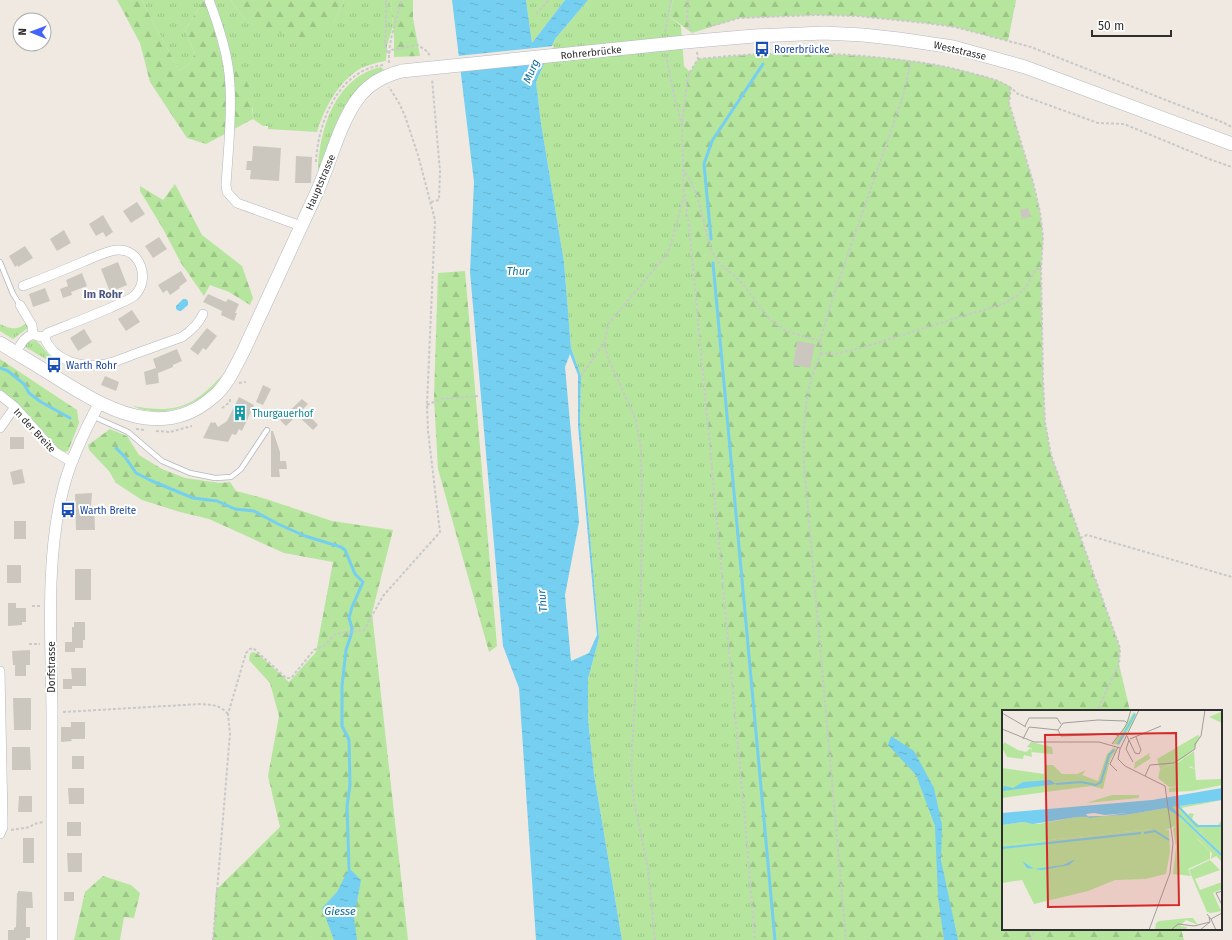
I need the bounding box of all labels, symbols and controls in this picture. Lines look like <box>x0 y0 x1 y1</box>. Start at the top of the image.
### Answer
north arrow <box>12 12 52 52</box>
scale bar <box>1092 12 1171 38</box>
text: 50 m <box>1098 19 1124 33</box>
text: N <box>16 28 29 36</box>
street label: Weststrasse <box>932 39 987 63</box>
bus stop icon: Rorerbrücke <box>753 40 771 58</box>
street label: Rohrerbrücke <box>560 44 622 62</box>
place label: Rorerbrücke <box>774 44 830 56</box>
water label: Murg <box>521 57 542 85</box>
street label: Hauptstrasse <box>304 153 338 212</box>
water label: Thur <box>507 265 530 278</box>
district label: Im Rohr <box>84 288 123 301</box>
bus stop icon: Warth Rohr <box>45 356 63 374</box>
place label: Warth Rohr <box>66 360 117 372</box>
building icon: Thurgauerhof <box>231 404 249 422</box>
street label: In der Breite <box>11 406 58 455</box>
place label: Thurgauerhof <box>252 408 314 420</box>
bus stop icon: Warth Breite <box>59 501 77 519</box>
place label: Warth Breite <box>80 505 136 517</box>
water label: Thur <box>535 588 550 613</box>
street label: Dorfstrasse <box>46 641 58 693</box>
inset map <box>1002 710 1222 930</box>
water label: Giesse <box>324 905 356 918</box>

